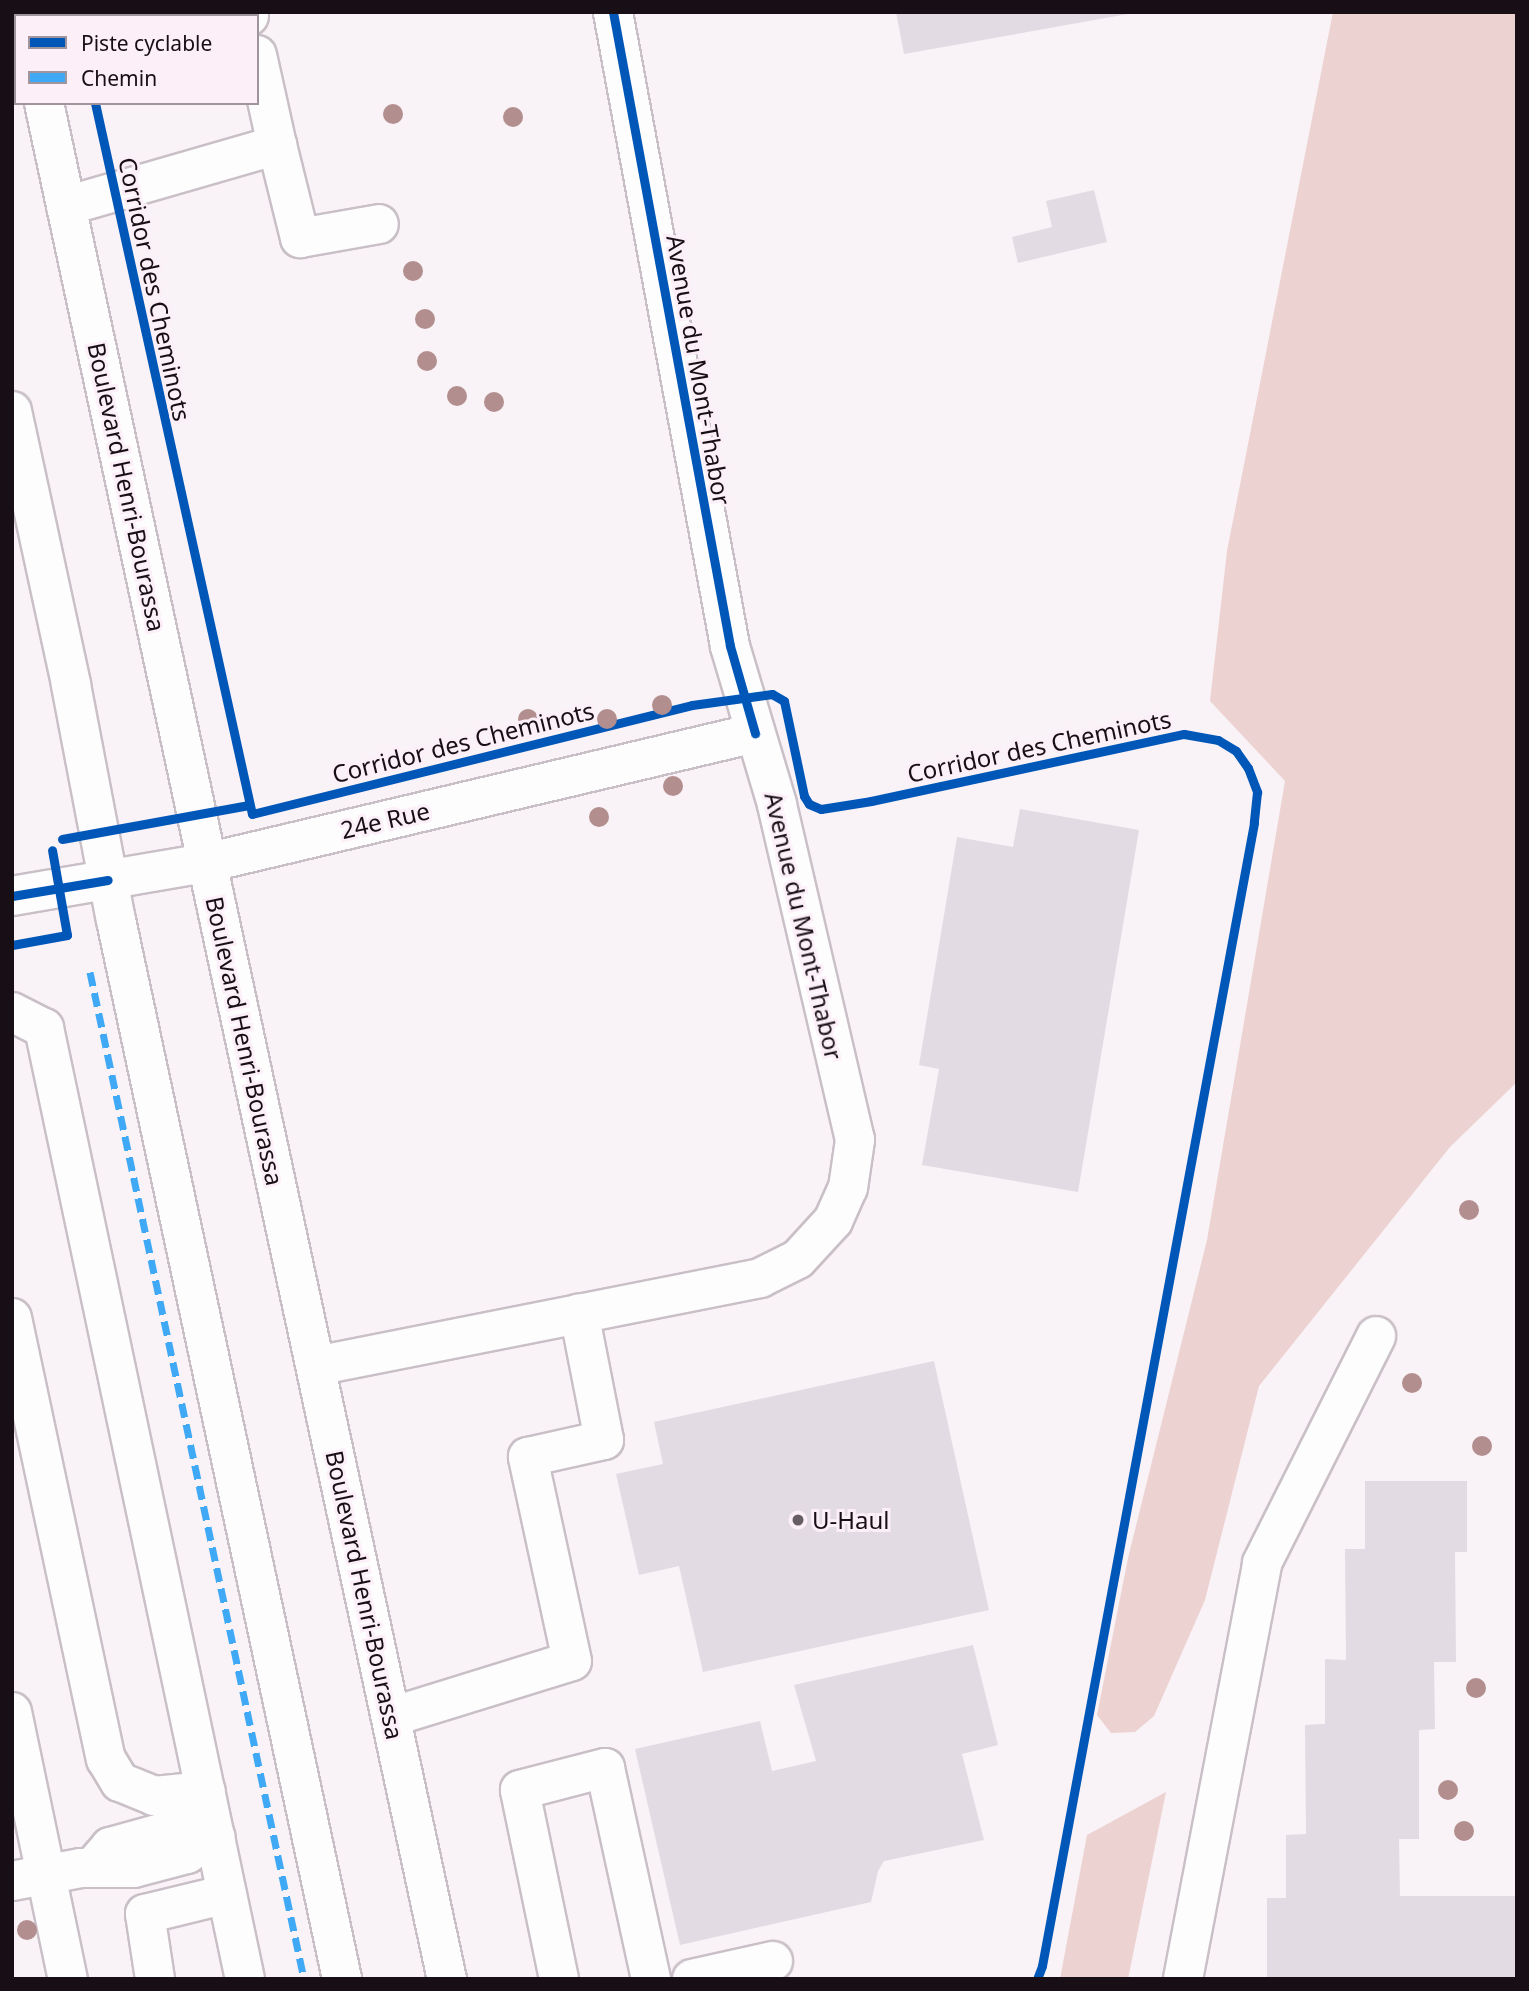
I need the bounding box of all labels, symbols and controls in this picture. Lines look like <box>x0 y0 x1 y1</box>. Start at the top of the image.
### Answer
legend <box>14 14 259 105</box>
text: Piste cyclable <box>81 29 212 57</box>
text: Chemin <box>81 64 157 92</box>
street label: Corridor des Cheminots <box>113 155 197 423</box>
street label: Avenue du Mont-Thabor <box>661 233 737 507</box>
street label: Boulevard Henri-Bourassa <box>82 340 172 634</box>
street label: Corridor des Cheminots <box>329 696 597 788</box>
street label: Corridor des Cheminots <box>905 704 1173 788</box>
street label: Avenue du Mont-Thabor <box>759 789 849 1063</box>
street label: 24e Rue <box>338 796 432 844</box>
street label: Boulevard Henri-Bourassa <box>200 894 290 1188</box>
street label: Boulevard Henri-Bourassa <box>320 1448 410 1742</box>
place label: U-Haul <box>812 1506 890 1534</box>
marker: U-Haul <box>790 1512 806 1528</box>

